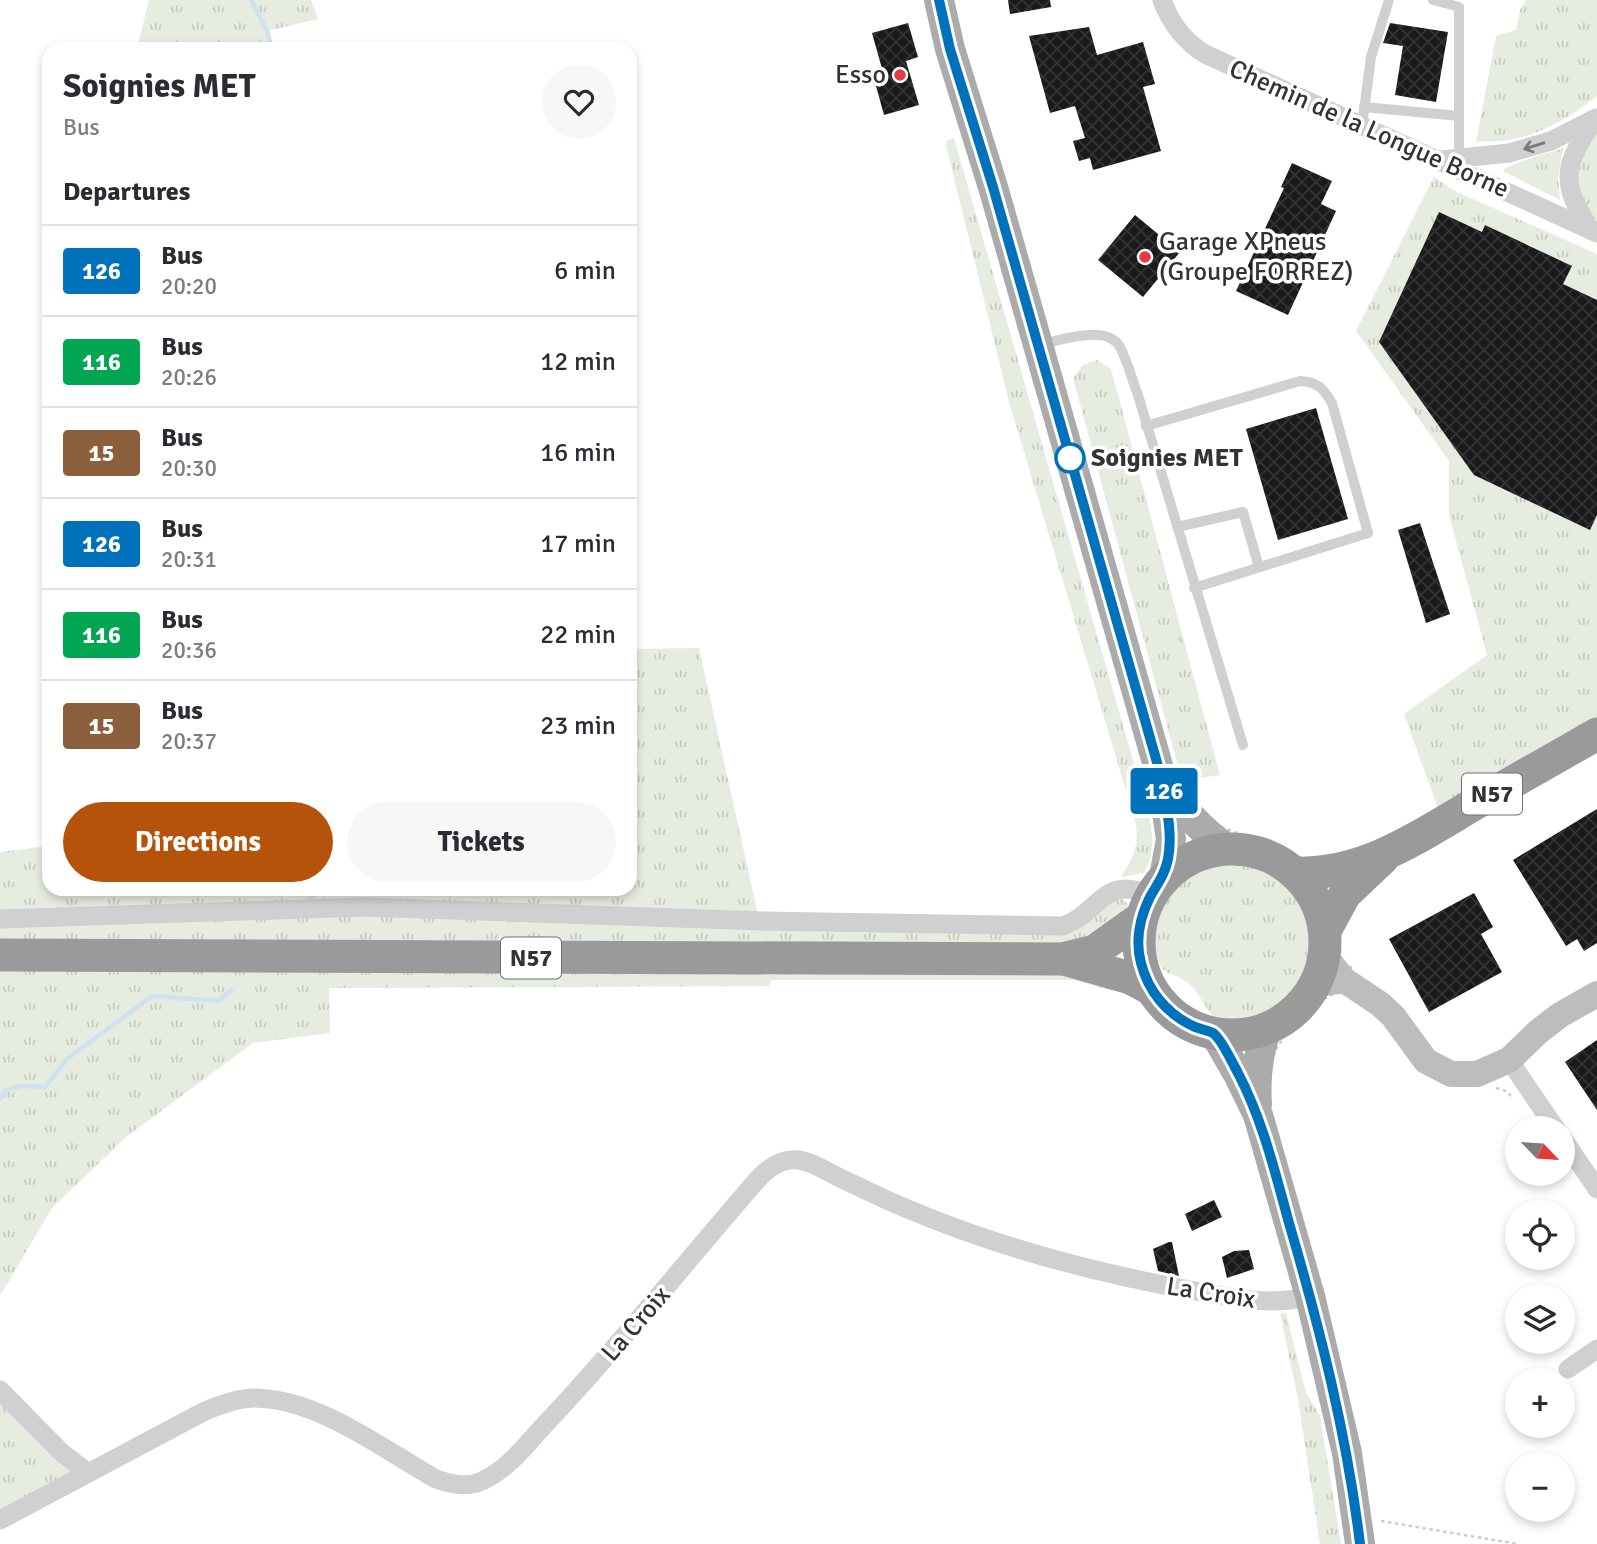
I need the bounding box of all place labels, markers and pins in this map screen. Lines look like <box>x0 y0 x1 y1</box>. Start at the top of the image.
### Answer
place label: Esso <box>835 59 886 91</box>
marker: Esso <box>892 67 908 83</box>
place label: Garage XPneus (Groupe FORREZ) <box>1159 226 1353 288</box>
marker: Garage XPneus (Groupe FORREZ) <box>1137 249 1153 265</box>
place label: Soignies MET <box>1091 442 1243 474</box>
marker: Soignies MET <box>1055 443 1085 473</box>

